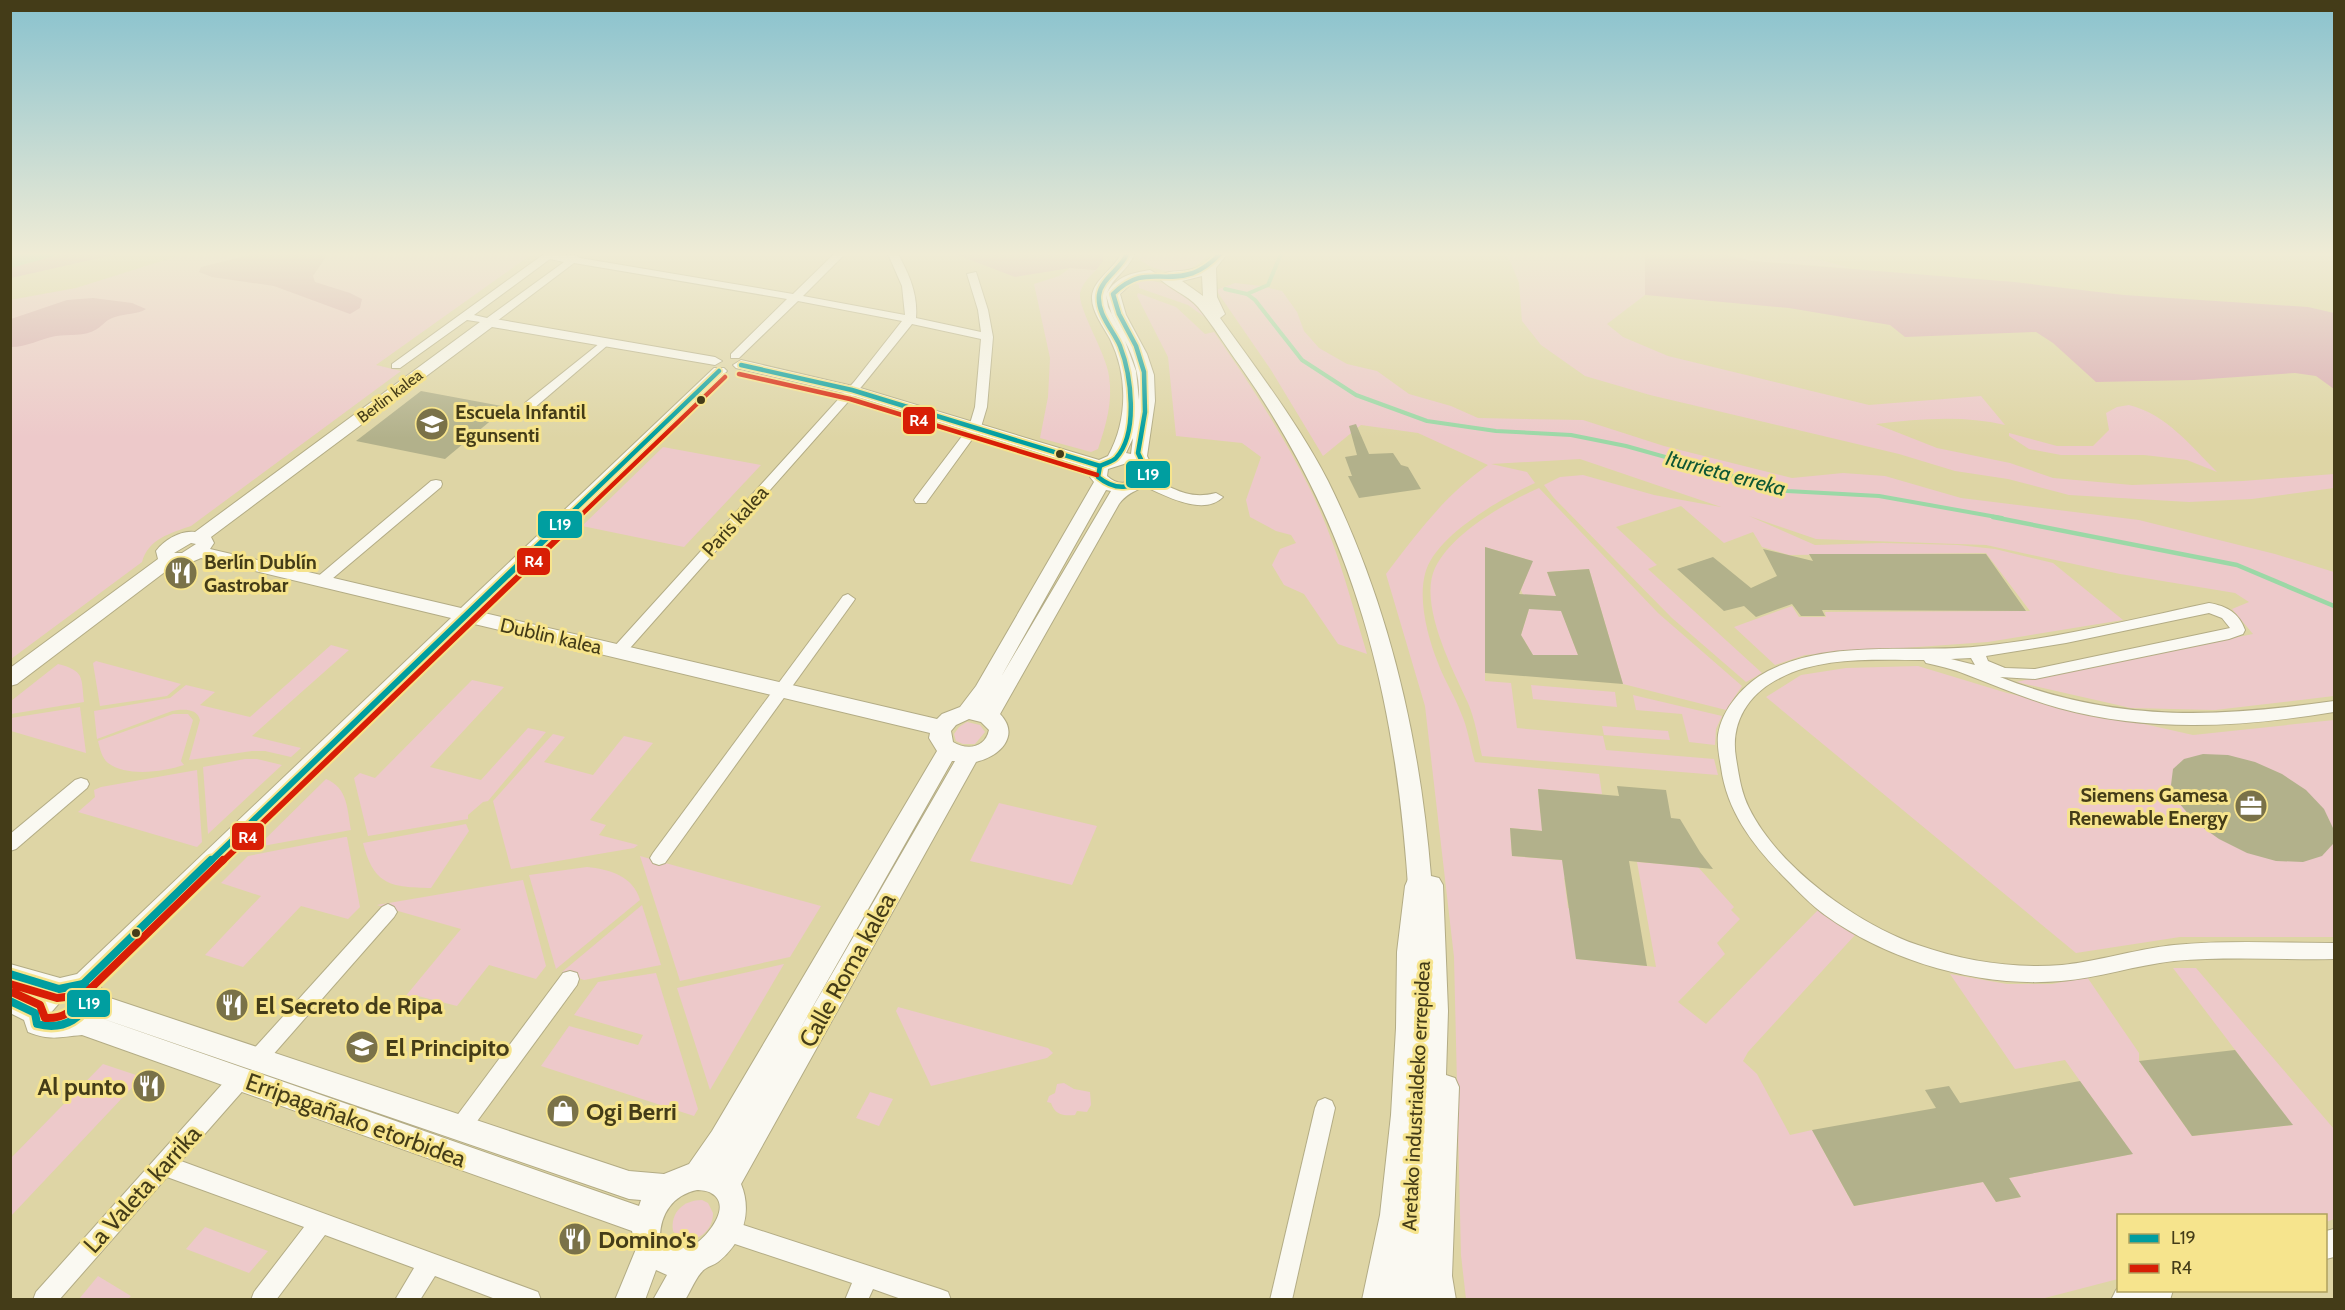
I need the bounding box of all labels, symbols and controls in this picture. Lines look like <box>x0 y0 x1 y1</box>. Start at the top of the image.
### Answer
street label: Berlin kalea <box>354 365 427 427</box>
unlabelled marker <box>695 394 707 406</box>
place label: Escuela Infantil Egunsenti <box>455 400 586 447</box>
school or university icon: Escuela Infantil Egunsenti <box>414 406 450 442</box>
line badge: R4 <box>902 406 936 435</box>
text: R4 <box>909 411 929 430</box>
water label: Iturrieta erreka <box>1663 445 1789 501</box>
unlabelled marker <box>1054 448 1066 460</box>
line badge: L19 <box>1125 460 1171 489</box>
text: L19 <box>1137 465 1159 484</box>
street label: Paris kalea <box>697 480 773 561</box>
line badge: L19 <box>537 510 583 539</box>
text: L19 <box>549 515 571 534</box>
line badge: R4 <box>516 547 551 576</box>
place label: Berlín Dublín Gastrobar <box>204 550 317 597</box>
text: R4 <box>524 552 544 571</box>
restaurant icon: Berlín Dublín Gastrobar <box>163 555 199 591</box>
street label: Dublin kalea <box>498 613 605 659</box>
place label: Siemens Gamesa Renewable Energy <box>2069 783 2228 830</box>
office icon: Siemens Gamesa Renewable Energy <box>2233 788 2269 824</box>
line badge: R4 <box>231 822 265 851</box>
text: R4 <box>238 828 258 847</box>
street label: Calle Roma kalea <box>793 887 902 1052</box>
unlabelled marker <box>130 927 142 939</box>
street label: Aretako industrialdeko errepidea <box>1397 960 1435 1232</box>
restaurant icon: El Secreto de Ripa <box>214 987 250 1023</box>
line badge: L19 <box>66 989 111 1018</box>
place label: El Secreto de Ripa <box>255 991 443 1020</box>
text: L19 <box>78 994 100 1013</box>
school or university icon: El Principito <box>344 1029 380 1065</box>
place label: El Principito <box>385 1033 510 1062</box>
street label: Erripagañako etorbidea <box>242 1067 470 1173</box>
restaurant icon: Al punto <box>131 1068 167 1104</box>
place label: Al punto <box>37 1072 126 1101</box>
shop icon: Ogi Berri <box>545 1093 581 1129</box>
place label: Ogi Berri <box>586 1097 677 1126</box>
street label: La Valeta karrika <box>77 1119 207 1259</box>
legend <box>2117 1214 2327 1292</box>
restaurant icon: Domino's <box>557 1221 593 1257</box>
place label: Domino's <box>598 1225 696 1254</box>
text: L19 <box>2171 1227 2196 1249</box>
text: R4 <box>2171 1257 2192 1279</box>

